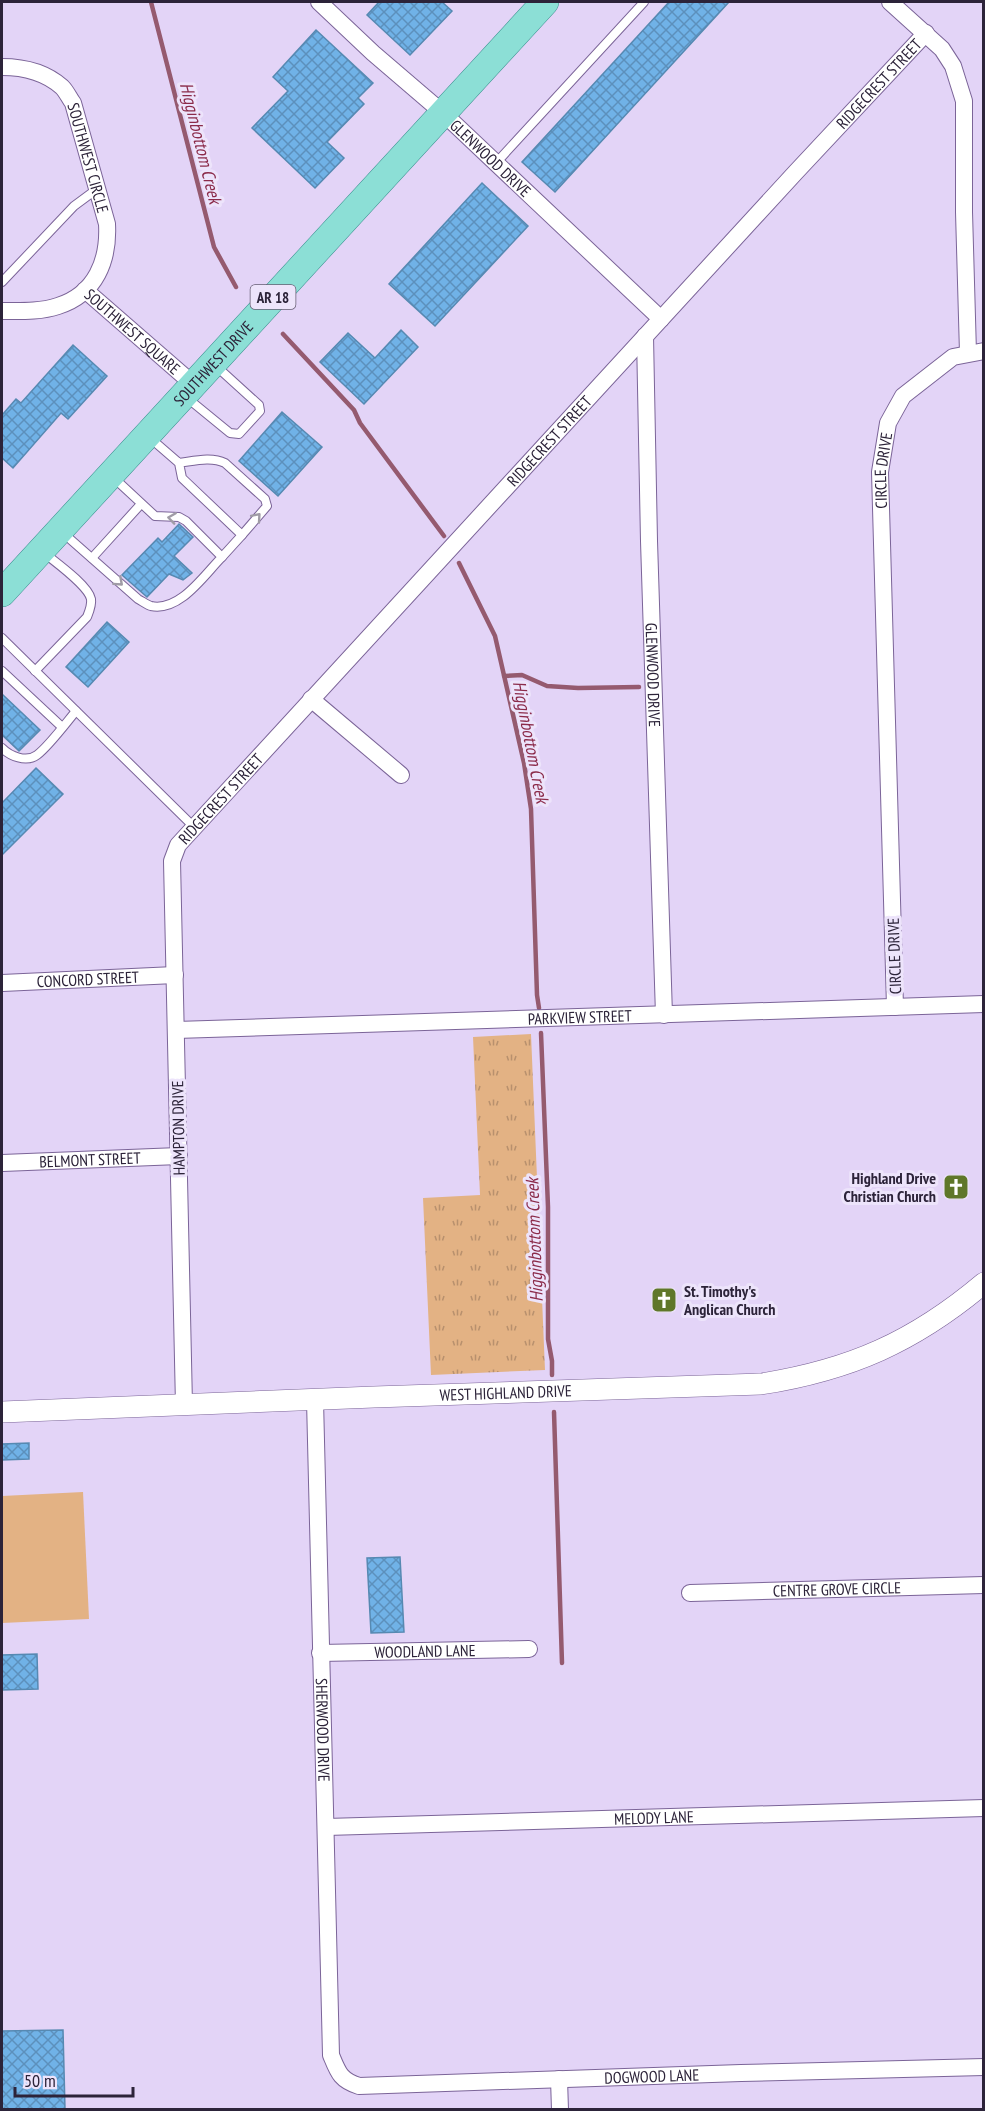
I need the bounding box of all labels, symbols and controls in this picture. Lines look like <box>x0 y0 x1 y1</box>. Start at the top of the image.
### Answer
street label: RIDGECREST STREET <box>832 34 926 133</box>
water label: Higginbottom Creek <box>175 80 228 208</box>
street label: SOUTHWEST CIRCLE <box>63 101 113 215</box>
street label: GLENWOOD DRIVE <box>446 115 535 201</box>
street label: SOUTHWEST SQUARE <box>81 284 185 379</box>
road number: AR 18 <box>250 285 296 309</box>
street label: SOUTHWEST DRIVE <box>169 316 257 410</box>
street label: RIDGECREST STREET <box>503 391 596 490</box>
street label: CIRCLE DRIVE <box>870 431 896 509</box>
one-way arrow <box>167 512 177 524</box>
one-way arrow <box>250 513 261 524</box>
one-way arrow <box>112 575 123 586</box>
street label: GLENWOOD DRIVE <box>642 623 665 727</box>
water label: Higginbottom Creek <box>508 679 555 807</box>
street label: RIDGECREST STREET <box>174 749 267 848</box>
street label: CIRCLE DRIVE <box>883 917 905 995</box>
street label: CONCORD STREET <box>36 967 139 991</box>
street label: PARKVIEW STREET <box>528 1005 632 1029</box>
street label: HAMPTON DRIVE <box>167 1080 189 1176</box>
street label: BELMONT STREET <box>39 1148 141 1172</box>
place label: Highland Drive Christian Church <box>843 1168 936 1206</box>
church icon: Highland Drive Christian Church <box>941 1172 971 1202</box>
water label: Higginbottom Creek <box>520 1176 548 1302</box>
place label: St. Timothy's Anglican Church <box>683 1281 775 1319</box>
church icon: St. Timothy's Anglican Church <box>649 1285 679 1315</box>
street label: WEST HIGHLAND DRIVE <box>439 1380 572 1405</box>
street label: CENTRE GROVE CIRCLE <box>773 1577 901 1601</box>
street label: WOODLAND LANE <box>374 1640 476 1662</box>
street label: SHERWOOD DRIVE <box>312 1678 334 1782</box>
street label: MELODY LANE <box>614 1806 694 1829</box>
scale bar <box>15 2060 134 2098</box>
street label: DOGWOOD LANE <box>604 2064 700 2088</box>
text: 50 m <box>24 2069 56 2092</box>

